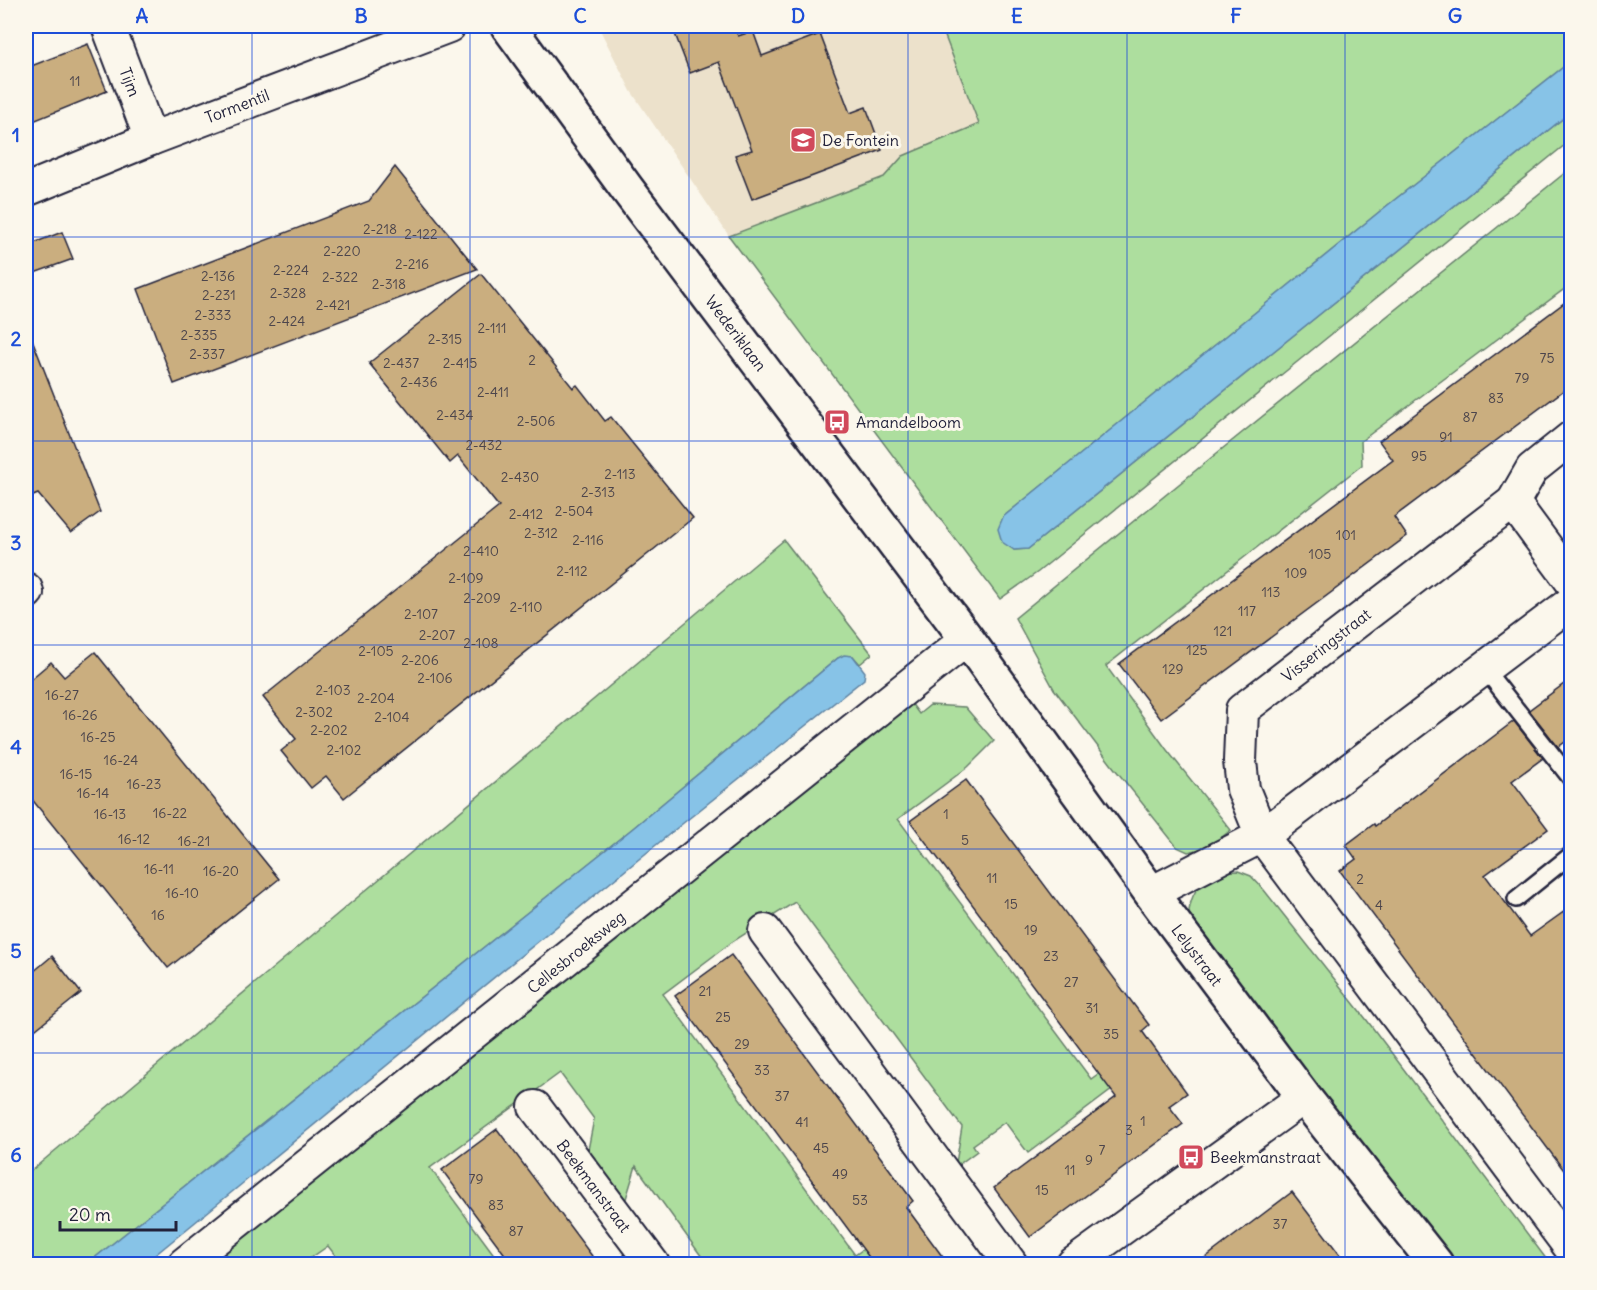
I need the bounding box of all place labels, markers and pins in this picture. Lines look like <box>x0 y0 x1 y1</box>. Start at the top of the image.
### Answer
school or university icon: De Fontein <box>788 125 818 155</box>
place label: De Fontein <box>822 130 899 150</box>
bus stop icon: Amandelboom <box>822 407 852 437</box>
place label: Amandelboom <box>856 412 961 432</box>
bus stop icon: Beekmanstraat <box>1176 1142 1206 1172</box>
place label: Beekmanstraat <box>1210 1147 1322 1167</box>

